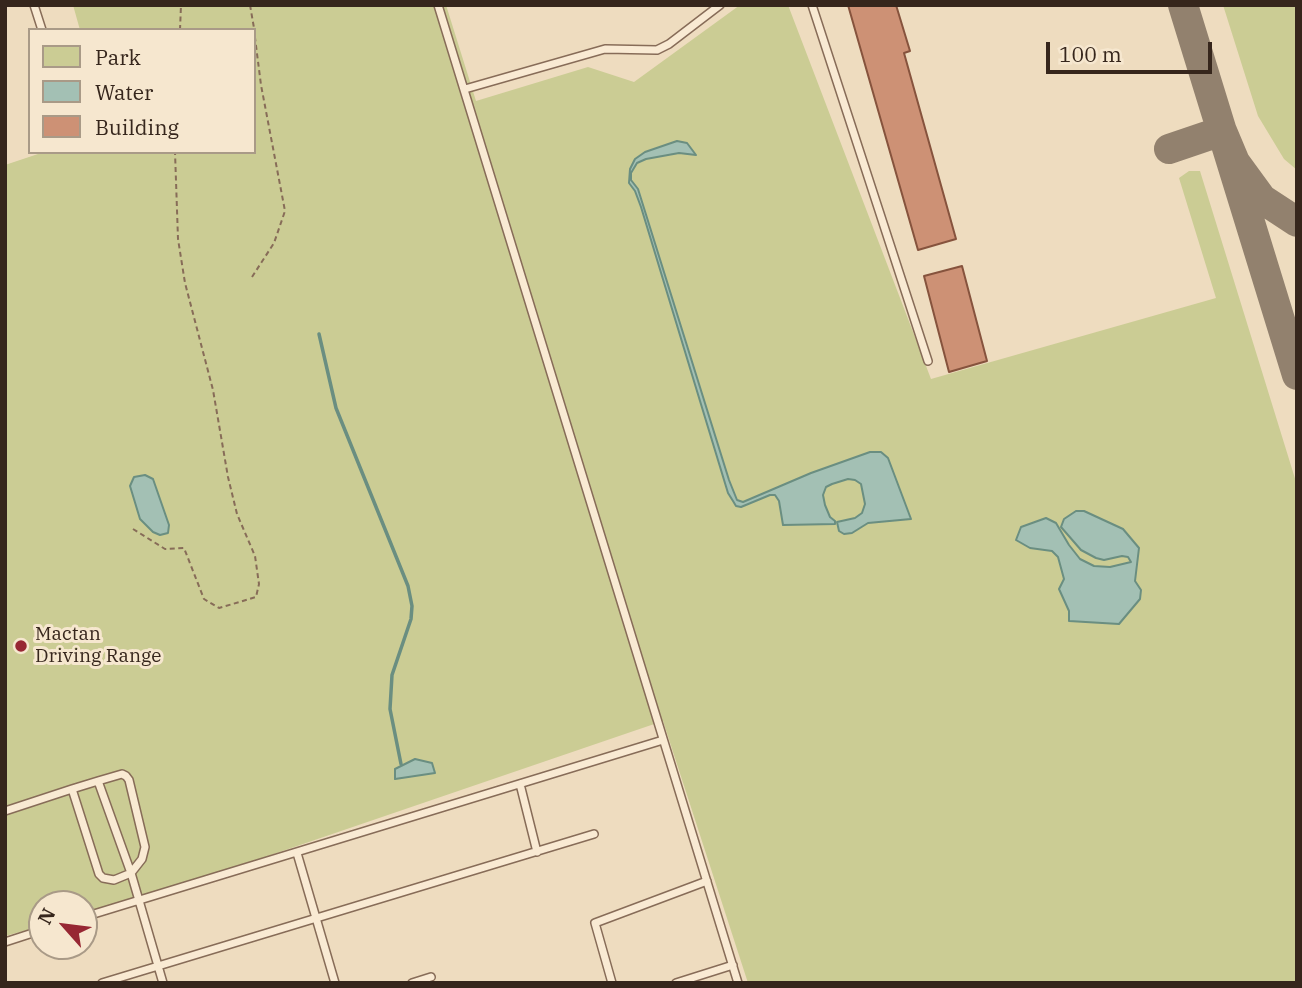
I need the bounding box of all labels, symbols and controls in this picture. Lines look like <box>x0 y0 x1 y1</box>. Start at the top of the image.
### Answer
legend <box>28 28 256 154</box>
scale bar <box>1050 28 1216 72</box>
text: 100 m <box>1059 40 1122 68</box>
text: Park <box>95 43 141 71</box>
text: Water <box>95 78 153 106</box>
text: Building <box>95 113 179 141</box>
place label: Mactan Driving Range <box>35 624 162 668</box>
marker: Mactan Driving Range <box>13 638 29 654</box>
north arrow <box>28 890 98 960</box>
text: N <box>32 904 60 928</box>

